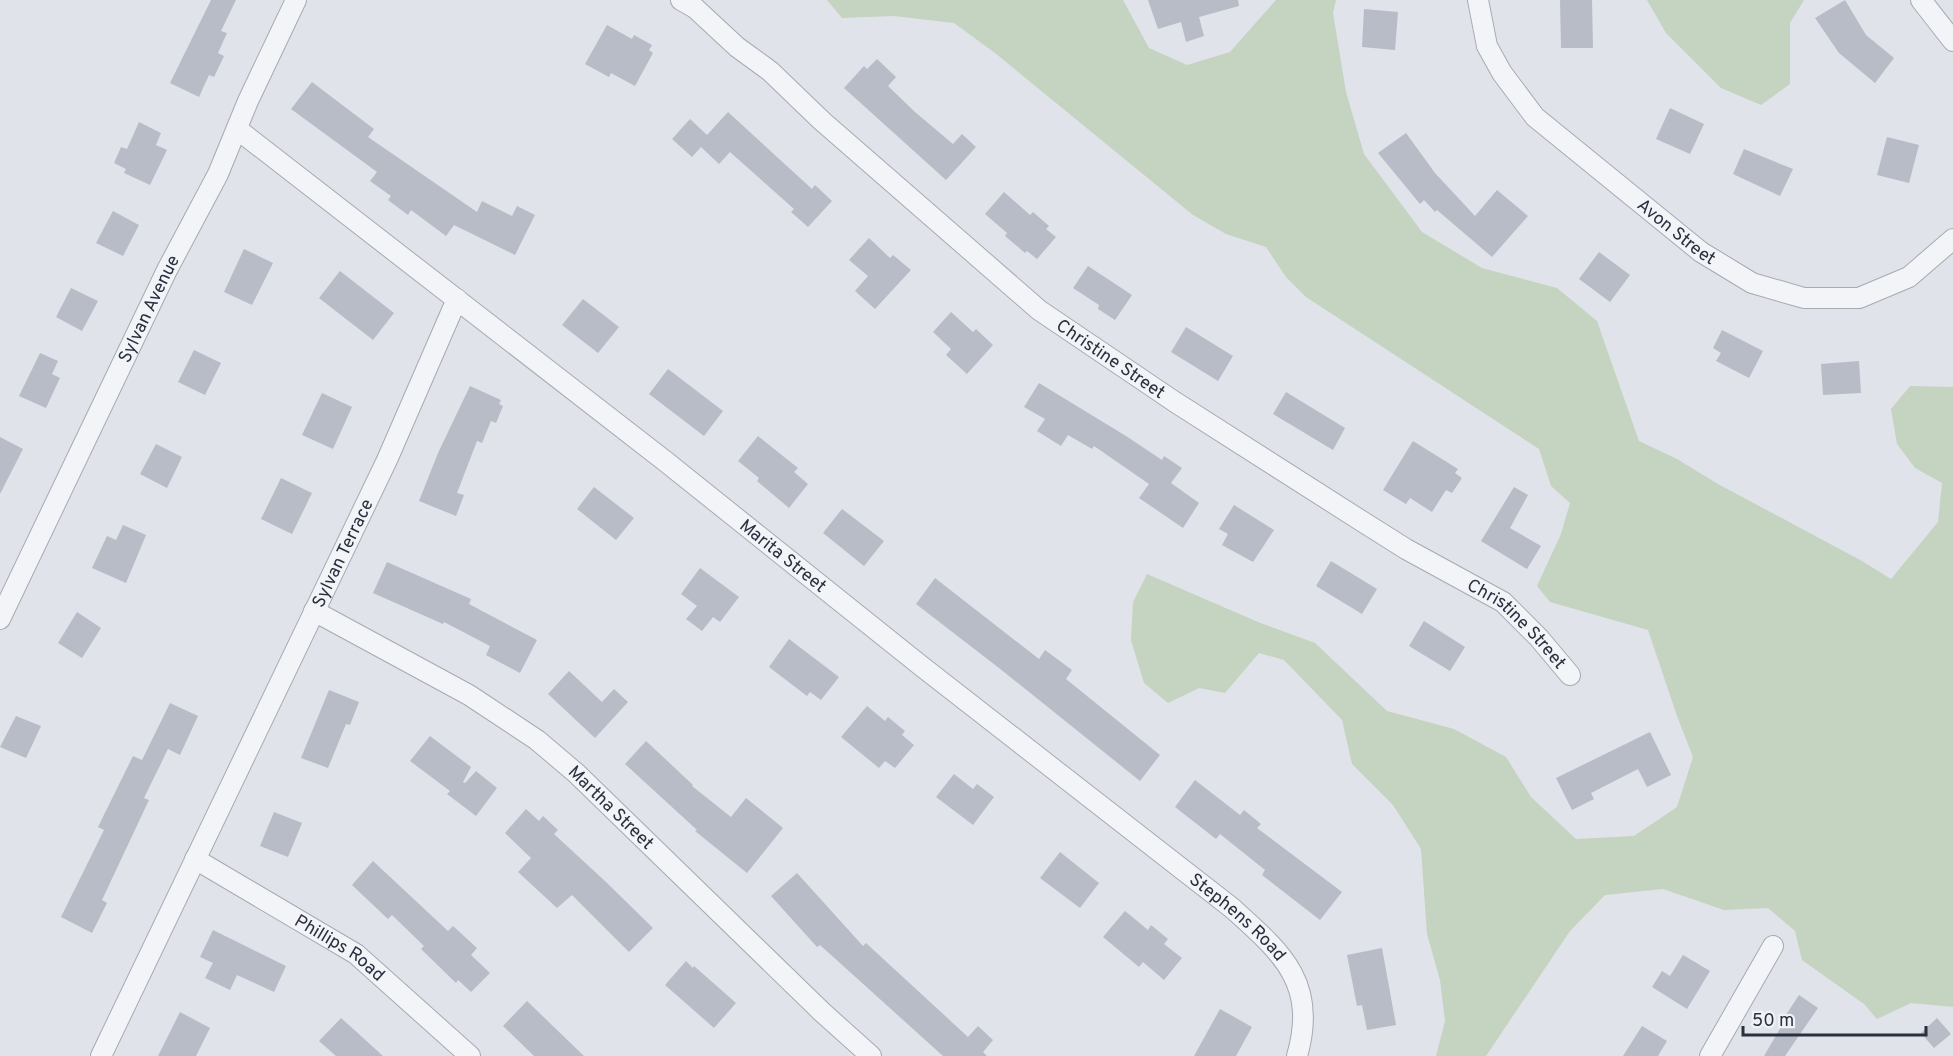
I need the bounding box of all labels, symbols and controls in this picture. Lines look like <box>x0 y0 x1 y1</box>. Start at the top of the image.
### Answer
street label: Avon Street <box>1632 194 1719 271</box>
street label: Sylvan Avenue <box>114 251 186 367</box>
street label: Christine Street <box>1051 315 1169 405</box>
street label: Sylvan Terrace <box>308 495 380 612</box>
street label: Marita Street <box>734 515 830 599</box>
street label: Christine Street <box>1462 574 1570 675</box>
street label: Martha Street <box>562 761 658 855</box>
street label: Stephens Road <box>1184 869 1290 967</box>
street label: Phillips Road <box>290 910 389 987</box>
scale bar <box>1743 999 1926 1037</box>
text: 50 m <box>1752 1010 1794 1033</box>

